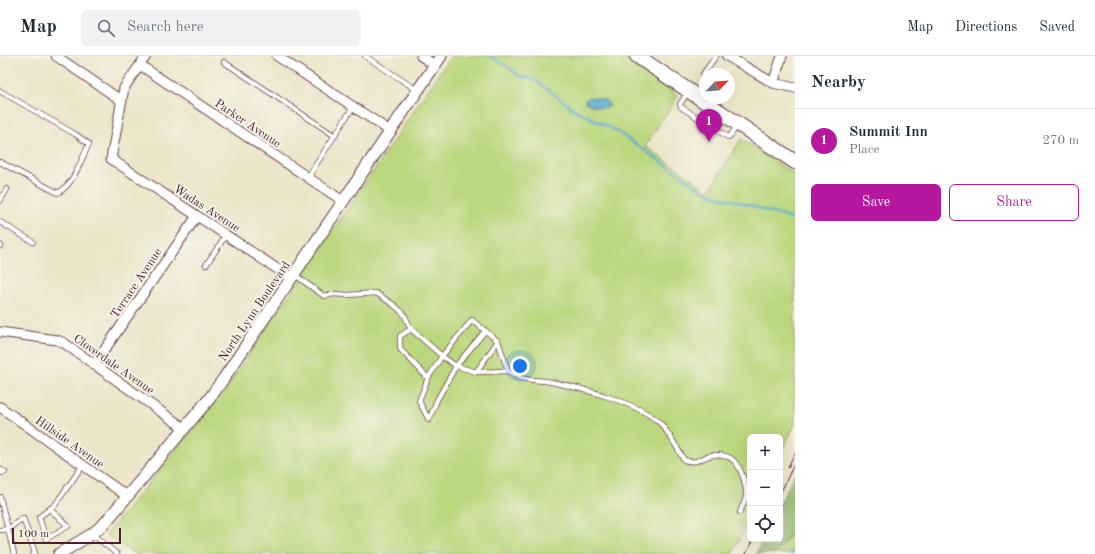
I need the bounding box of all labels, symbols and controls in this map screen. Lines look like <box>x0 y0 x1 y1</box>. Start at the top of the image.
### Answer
search box <box>81 10 361 46</box>
icon: search <box>95 17 117 39</box>
text: Map <box>20 18 57 37</box>
text: Search here <box>127 20 204 35</box>
text: Map <box>907 20 933 34</box>
text: Directions <box>955 20 1017 34</box>
text: Saved <box>1039 20 1075 34</box>
north arrow <box>699 68 735 104</box>
text: Nearby <box>811 74 866 91</box>
street label: Parker Avenue <box>212 97 283 150</box>
pin: 1 <box>696 109 722 142</box>
text: Summit Inn <box>849 125 928 140</box>
text: 1 <box>820 134 828 147</box>
text: 270 m <box>1042 134 1079 147</box>
text: Place <box>849 143 879 156</box>
street label: Wadas Avenue <box>171 183 242 235</box>
button: Save <box>811 184 941 221</box>
button: Share <box>949 184 1079 221</box>
street label: Terrace Avenue <box>109 246 165 321</box>
street label: North Lynn Boulevard <box>217 260 293 364</box>
street label: Cloverdale Avenue <box>71 333 156 397</box>
your location <box>510 356 530 376</box>
street label: Hillside Avenue <box>33 415 106 471</box>
map controls <box>747 434 783 542</box>
button: + <box>747 434 783 470</box>
button: − <box>747 470 783 506</box>
button: locate <box>747 506 783 542</box>
scale bar <box>12 526 121 545</box>
text: 100 m <box>18 529 49 540</box>

